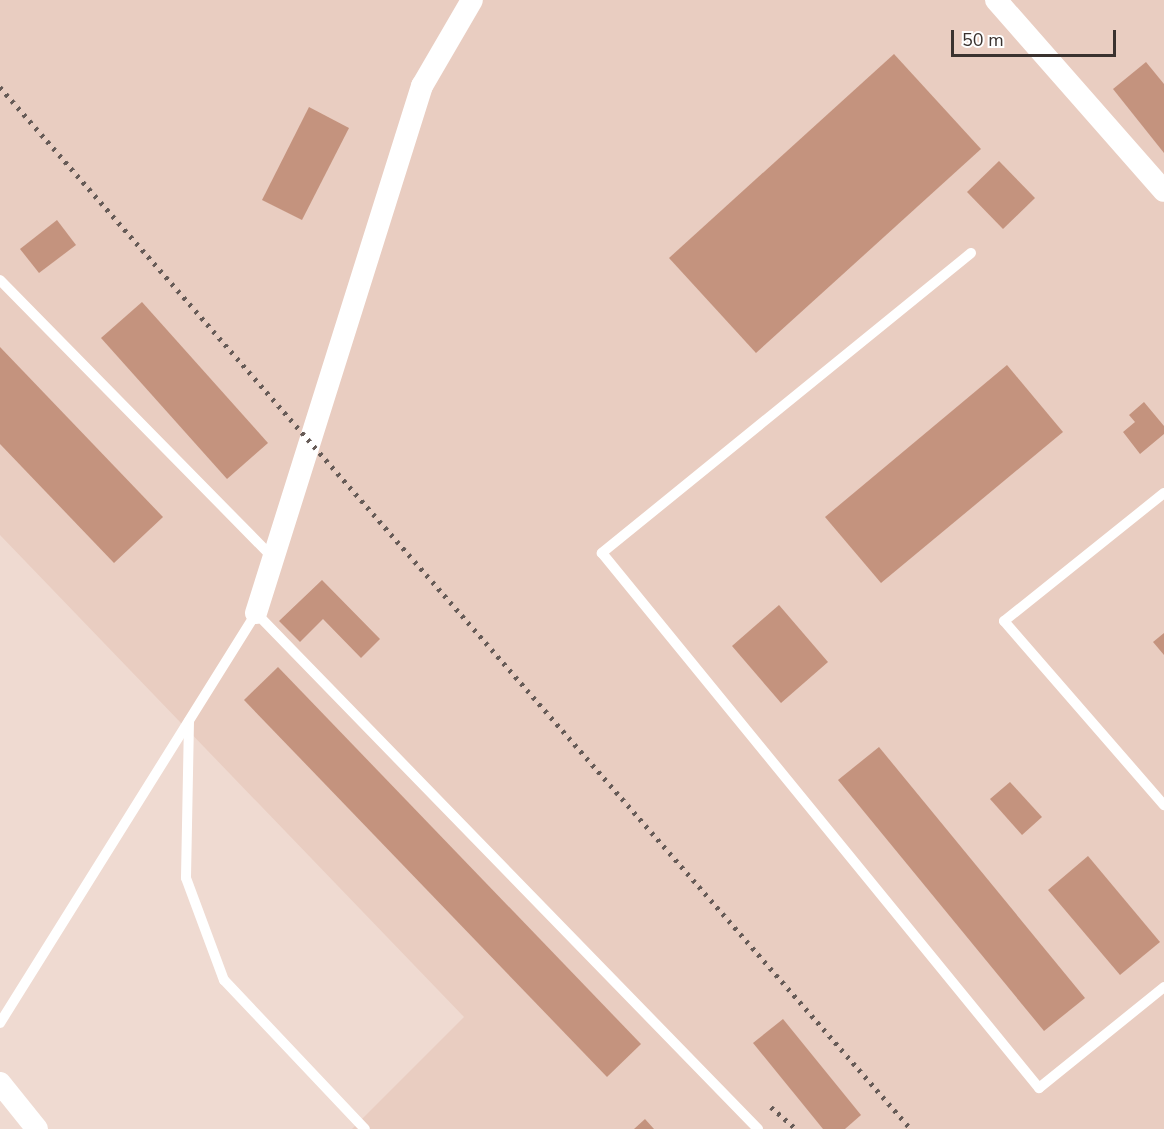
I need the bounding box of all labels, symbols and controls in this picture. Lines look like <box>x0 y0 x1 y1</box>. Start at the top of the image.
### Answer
scale bar <box>954 18 1119 56</box>
text: 50 m <box>962 28 1004 52</box>

